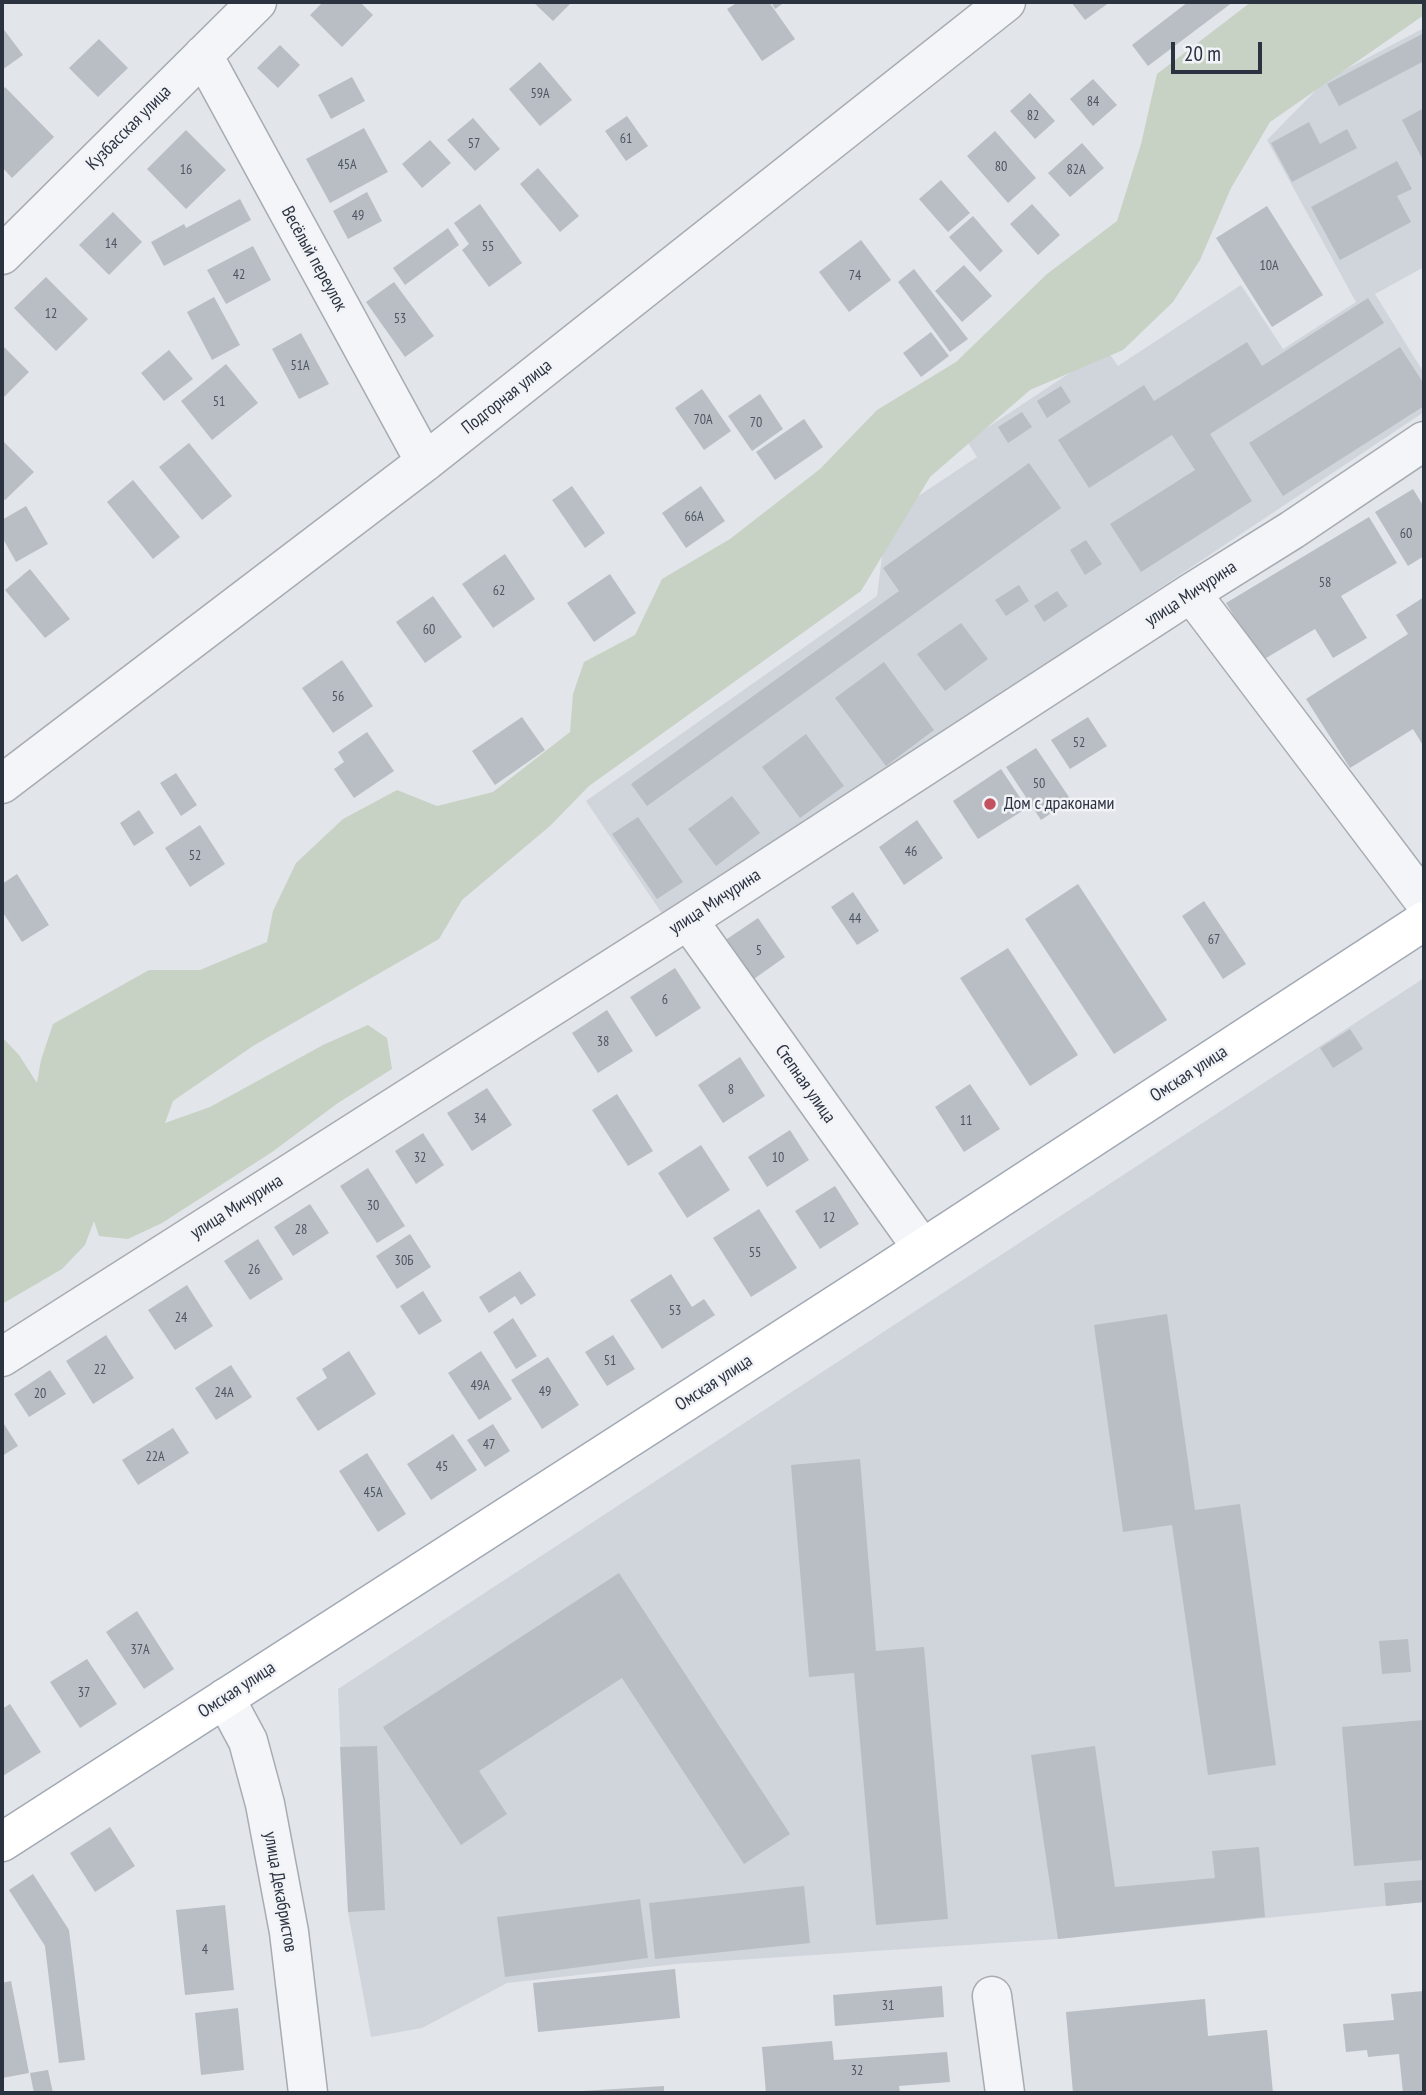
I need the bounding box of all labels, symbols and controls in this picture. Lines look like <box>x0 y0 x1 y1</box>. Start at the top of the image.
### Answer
scale bar <box>1174 28 1265 72</box>
text: 20 m <box>1184 40 1221 67</box>
street label: Кузбасская улица <box>82 81 176 175</box>
house number: 59А <box>530 86 550 102</box>
house number: 84 <box>1087 94 1099 110</box>
house number: 82 <box>1027 108 1039 124</box>
house number: 61 <box>620 131 632 147</box>
house number: 57 <box>468 136 480 152</box>
house number: 45А <box>337 157 357 173</box>
house number: 80 <box>995 159 1007 175</box>
house number: 16 <box>180 162 192 178</box>
house number: 82А <box>1066 162 1086 178</box>
street label: Весёлый переулок <box>276 203 352 315</box>
house number: 49 <box>352 208 364 224</box>
house number: 14 <box>105 236 117 252</box>
house number: 55 <box>482 239 494 255</box>
house number: 10А <box>1259 258 1279 274</box>
house number: 42 <box>233 267 245 283</box>
house number: 74 <box>849 268 861 284</box>
house number: 12 <box>45 306 57 322</box>
house number: 53 <box>394 311 406 327</box>
street label: Подгорная улица <box>458 355 556 439</box>
house number: 51А <box>290 358 310 374</box>
house number: 51 <box>213 394 225 410</box>
house number: 70А <box>693 412 713 428</box>
house number: 70 <box>750 415 762 431</box>
house number: 66А <box>684 509 704 525</box>
house number: 60 <box>1400 526 1412 542</box>
street label: улица Мичурина <box>1141 556 1241 632</box>
house number: 58 <box>1319 575 1331 591</box>
house number: 62 <box>493 583 505 599</box>
house number: 60 <box>423 622 435 638</box>
house number: 56 <box>332 689 344 705</box>
house number: 52 <box>1073 735 1085 751</box>
house number: 50 <box>1033 776 1045 792</box>
place label: Дом с драконами <box>1004 793 1115 815</box>
marker: Дом с драконами <box>982 796 998 812</box>
house number: 46 <box>905 844 917 860</box>
house number: 52 <box>189 848 201 864</box>
street label: улица Мичурина <box>665 864 765 940</box>
house number: 44 <box>849 911 861 927</box>
house number: 67 <box>1208 932 1220 948</box>
house number: 5 <box>756 943 762 959</box>
house number: 6 <box>662 992 668 1008</box>
house number: 38 <box>597 1034 609 1050</box>
street label: Степная улица <box>770 1041 840 1127</box>
street label: Омская улица <box>1146 1041 1232 1107</box>
house number: 8 <box>728 1082 734 1098</box>
house number: 34 <box>474 1111 486 1127</box>
house number: 11 <box>960 1113 972 1129</box>
house number: 32 <box>414 1150 426 1166</box>
house number: 10 <box>772 1150 784 1166</box>
street label: улица Мичурина <box>187 1170 287 1244</box>
house number: 30 <box>367 1198 379 1214</box>
house number: 12 <box>823 1210 835 1226</box>
house number: 28 <box>295 1222 307 1238</box>
house number: 55 <box>749 1245 761 1261</box>
house number: 30Б <box>395 1253 413 1269</box>
house number: 26 <box>248 1262 260 1278</box>
house number: 53 <box>669 1303 681 1319</box>
house number: 24 <box>175 1310 187 1326</box>
street label: Омская улица <box>671 1350 757 1416</box>
house number: 51 <box>604 1353 616 1369</box>
house number: 22 <box>94 1362 106 1378</box>
house number: 49А <box>470 1378 490 1394</box>
house number: 49 <box>539 1384 551 1400</box>
house number: 24А <box>214 1385 234 1401</box>
house number: 20 <box>34 1386 46 1402</box>
house number: 47 <box>483 1437 495 1453</box>
house number: 22А <box>145 1449 165 1465</box>
house number: 45 <box>436 1459 448 1475</box>
house number: 45А <box>363 1485 383 1501</box>
house number: 37А <box>130 1642 150 1658</box>
street label: Омская улица <box>194 1657 280 1723</box>
house number: 37 <box>78 1685 90 1701</box>
street label: улица Декабристов <box>259 1830 301 1954</box>
house number: 4 <box>202 1942 208 1958</box>
house number: 31 <box>882 1998 894 2014</box>
house number: 32 <box>851 2063 863 2079</box>

